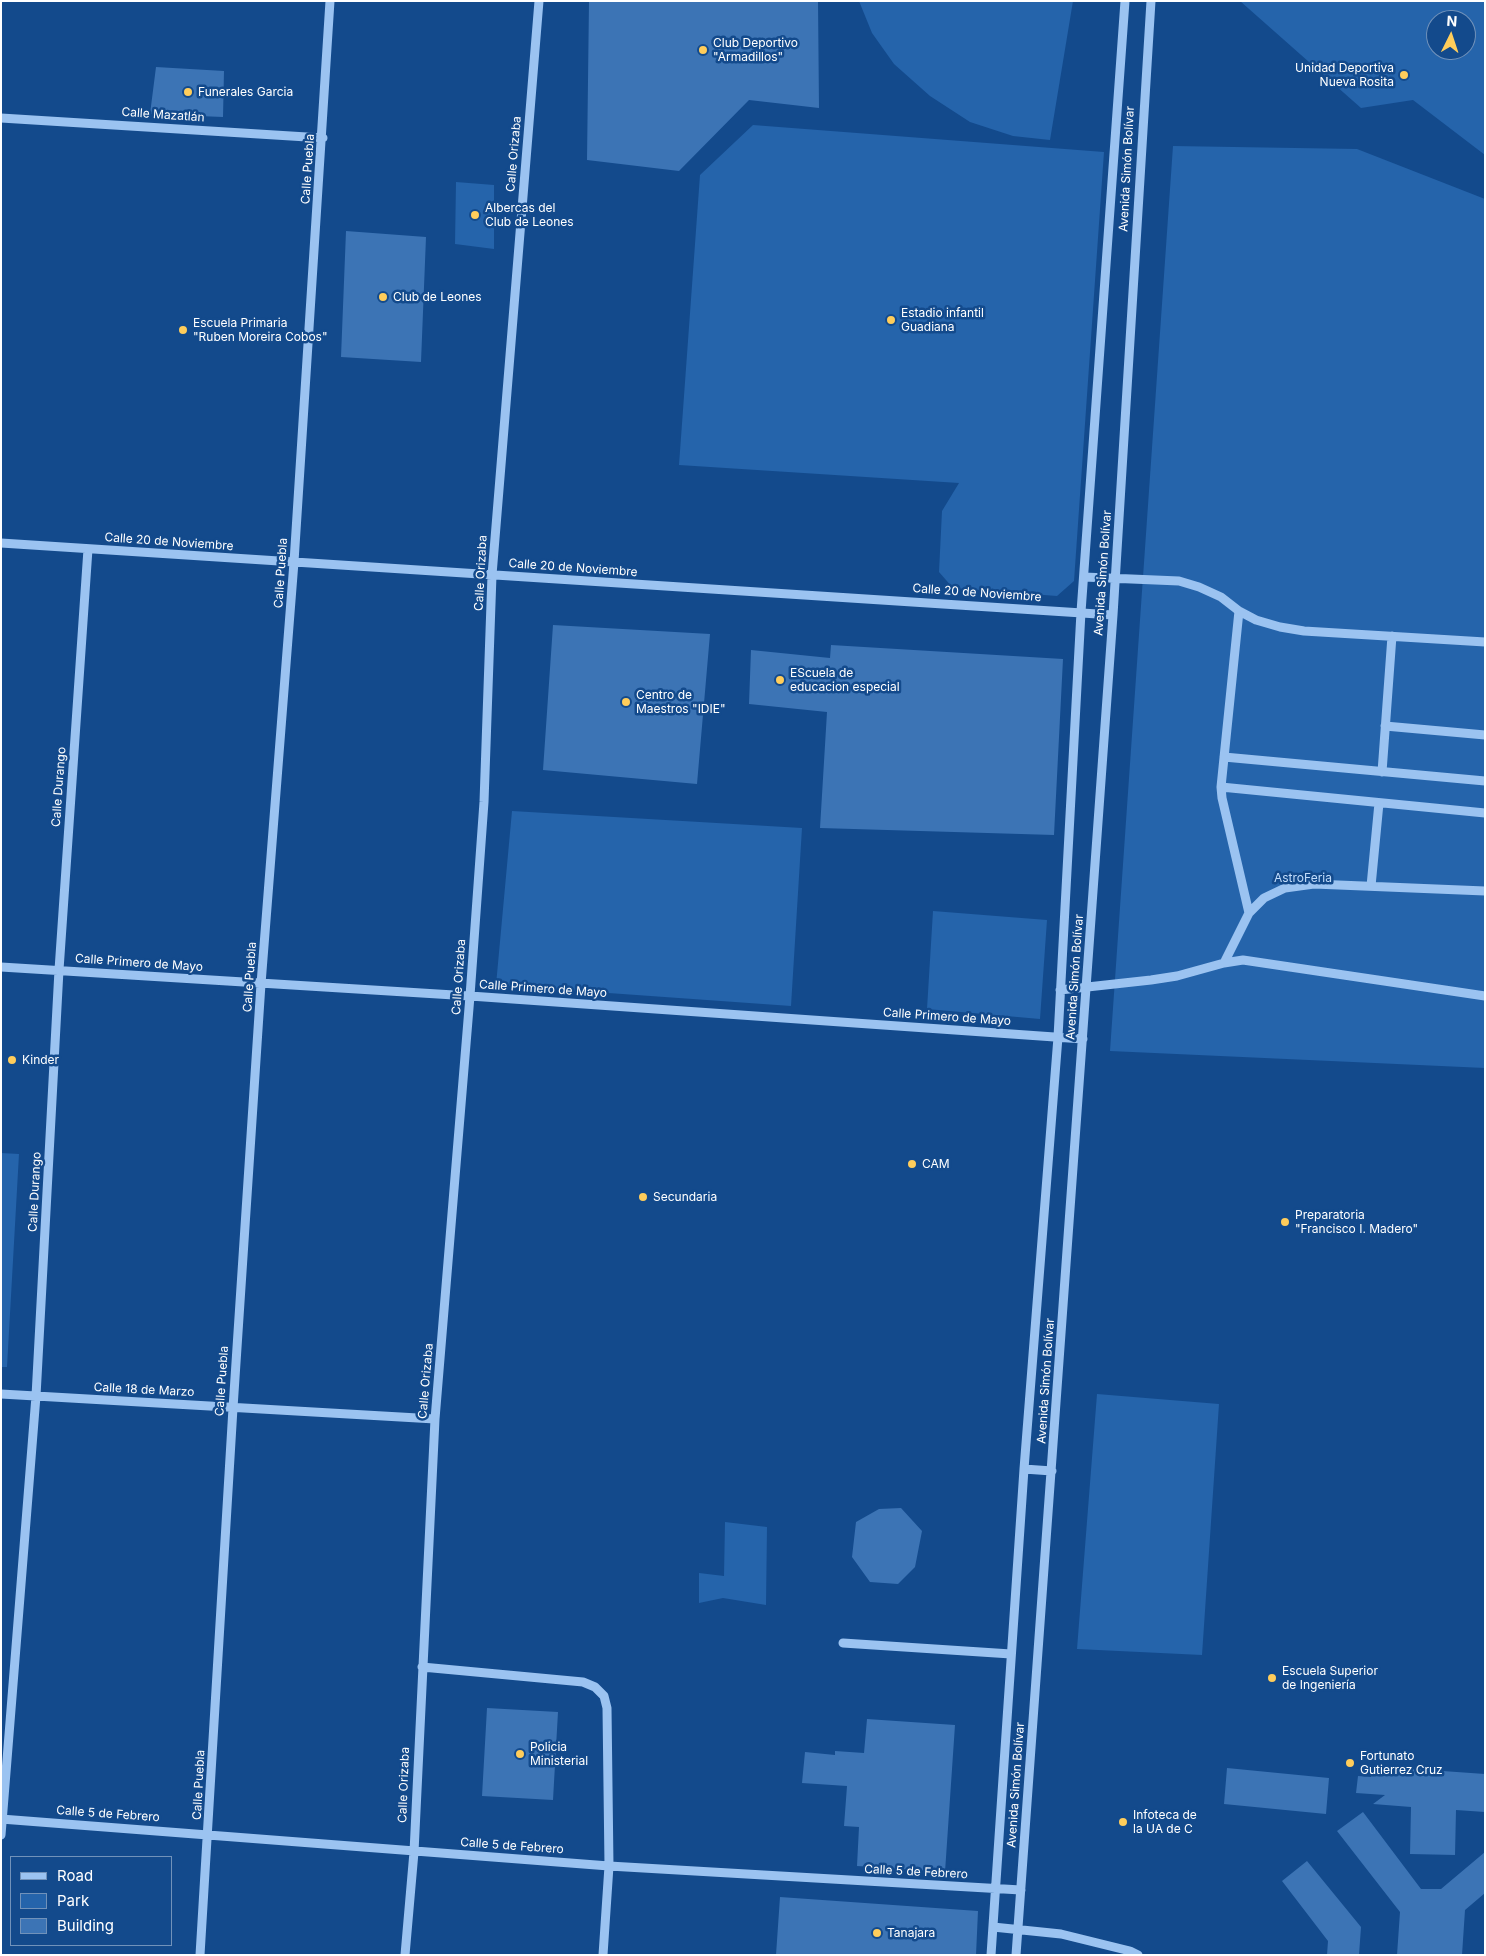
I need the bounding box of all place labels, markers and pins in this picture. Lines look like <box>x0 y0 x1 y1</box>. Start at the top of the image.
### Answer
place label: Club Deportivo "Armadillos" <box>713 36 798 64</box>
marker: Club Deportivo "Armadillos" <box>697 44 709 56</box>
place label: Unidad Deportiva Nueva Rosita <box>1295 61 1394 89</box>
marker: Unidad Deportiva Nueva Rosita <box>1398 69 1410 81</box>
place label: Funerales Garcia <box>198 85 293 99</box>
marker: Funerales Garcia <box>182 86 194 98</box>
place label: Albercas del Club de Leones <box>485 201 574 229</box>
marker: Albercas del Club de Leones <box>469 209 481 221</box>
place label: Club de Leones <box>393 290 482 304</box>
marker: Club de Leones <box>377 291 389 303</box>
place label: Estadio infantil Guadiana <box>901 306 984 334</box>
marker: Estadio infantil Guadiana <box>885 314 897 326</box>
place label: Escuela Primaria "Ruben Moreira Cobos" <box>193 316 328 344</box>
marker: Escuela Primaria "Ruben Moreira Cobos" <box>177 324 189 336</box>
place label: EScuela de educacion especial <box>790 666 900 694</box>
marker: EScuela de educacion especial <box>774 674 786 686</box>
place label: Centro de Maestros "IDIE" <box>636 688 726 716</box>
marker: Centro de Maestros "IDIE" <box>620 696 632 708</box>
place label: Kinder <box>22 1053 59 1067</box>
marker: Kinder <box>6 1054 18 1066</box>
place label: CAM <box>922 1157 950 1171</box>
marker: CAM <box>906 1158 918 1170</box>
place label: Secundaria <box>653 1190 717 1204</box>
marker: Secundaria <box>637 1191 649 1203</box>
place label: Preparatoria "Francisco I. Madero" <box>1295 1208 1418 1236</box>
marker: Preparatoria "Francisco I. Madero" <box>1279 1216 1291 1228</box>
place label: Escuela Superior de Ingeniería <box>1282 1664 1378 1692</box>
marker: Escuela Superior de Ingeniería <box>1266 1672 1278 1684</box>
place label: Policia Ministerial <box>530 1740 588 1768</box>
marker: Policia Ministerial <box>514 1748 526 1760</box>
place label: Fortunato Gutierrez Cruz <box>1360 1749 1443 1777</box>
marker: Fortunato Gutierrez Cruz <box>1344 1757 1356 1769</box>
place label: Infoteca de la UA de C <box>1133 1808 1197 1836</box>
marker: Infoteca de la UA de C <box>1117 1816 1129 1828</box>
place label: Tanajara <box>887 1926 935 1940</box>
marker: Tanajara <box>871 1927 883 1939</box>

